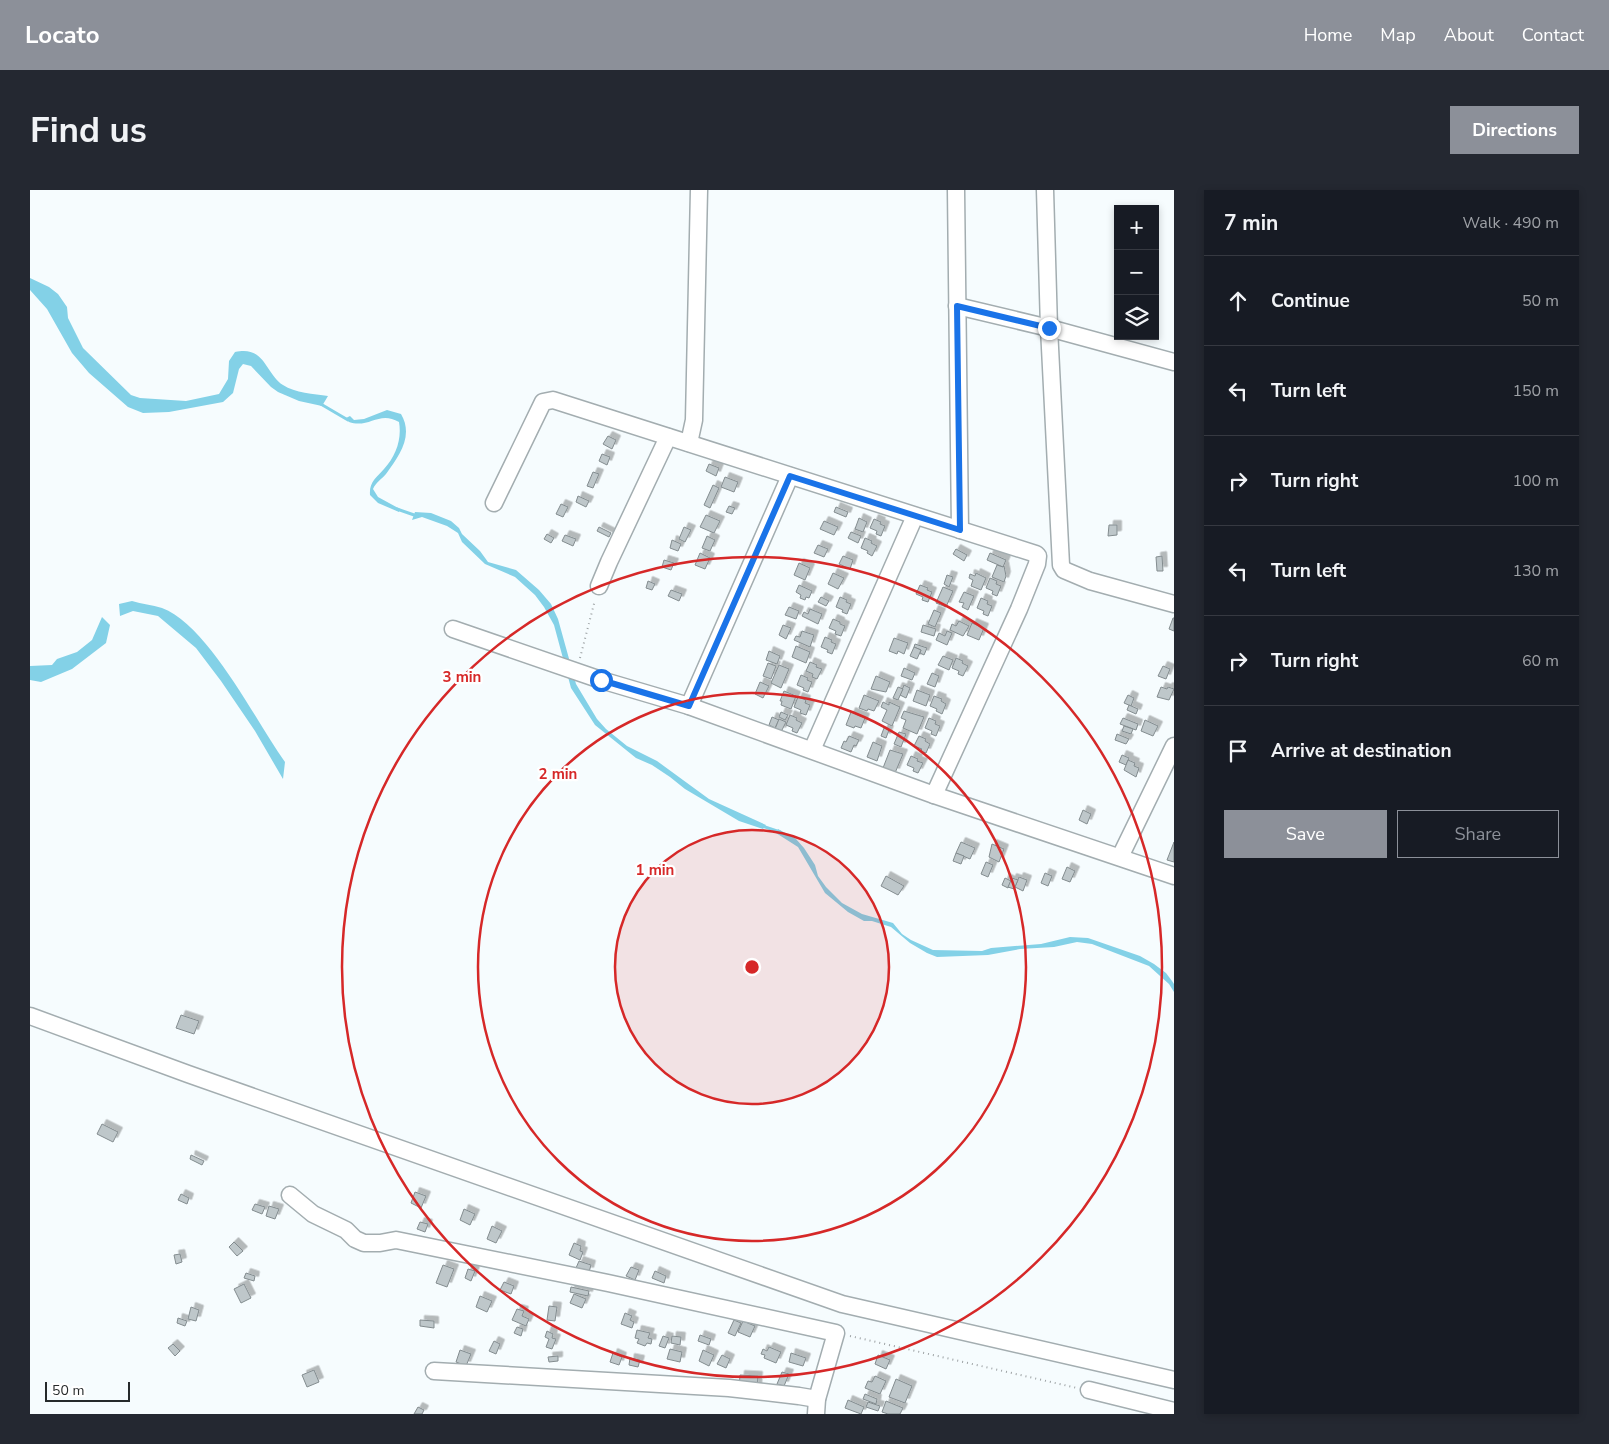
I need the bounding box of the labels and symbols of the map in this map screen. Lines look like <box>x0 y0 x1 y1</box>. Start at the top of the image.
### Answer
route end <box>1038 317 1061 340</box>
text: 3 min <box>443 667 481 687</box>
route start <box>590 669 613 692</box>
text: 2 min <box>539 764 577 784</box>
text: 1 min <box>636 860 674 880</box>
centre of rings <box>743 958 761 976</box>
scale bar <box>45 1379 130 1402</box>

